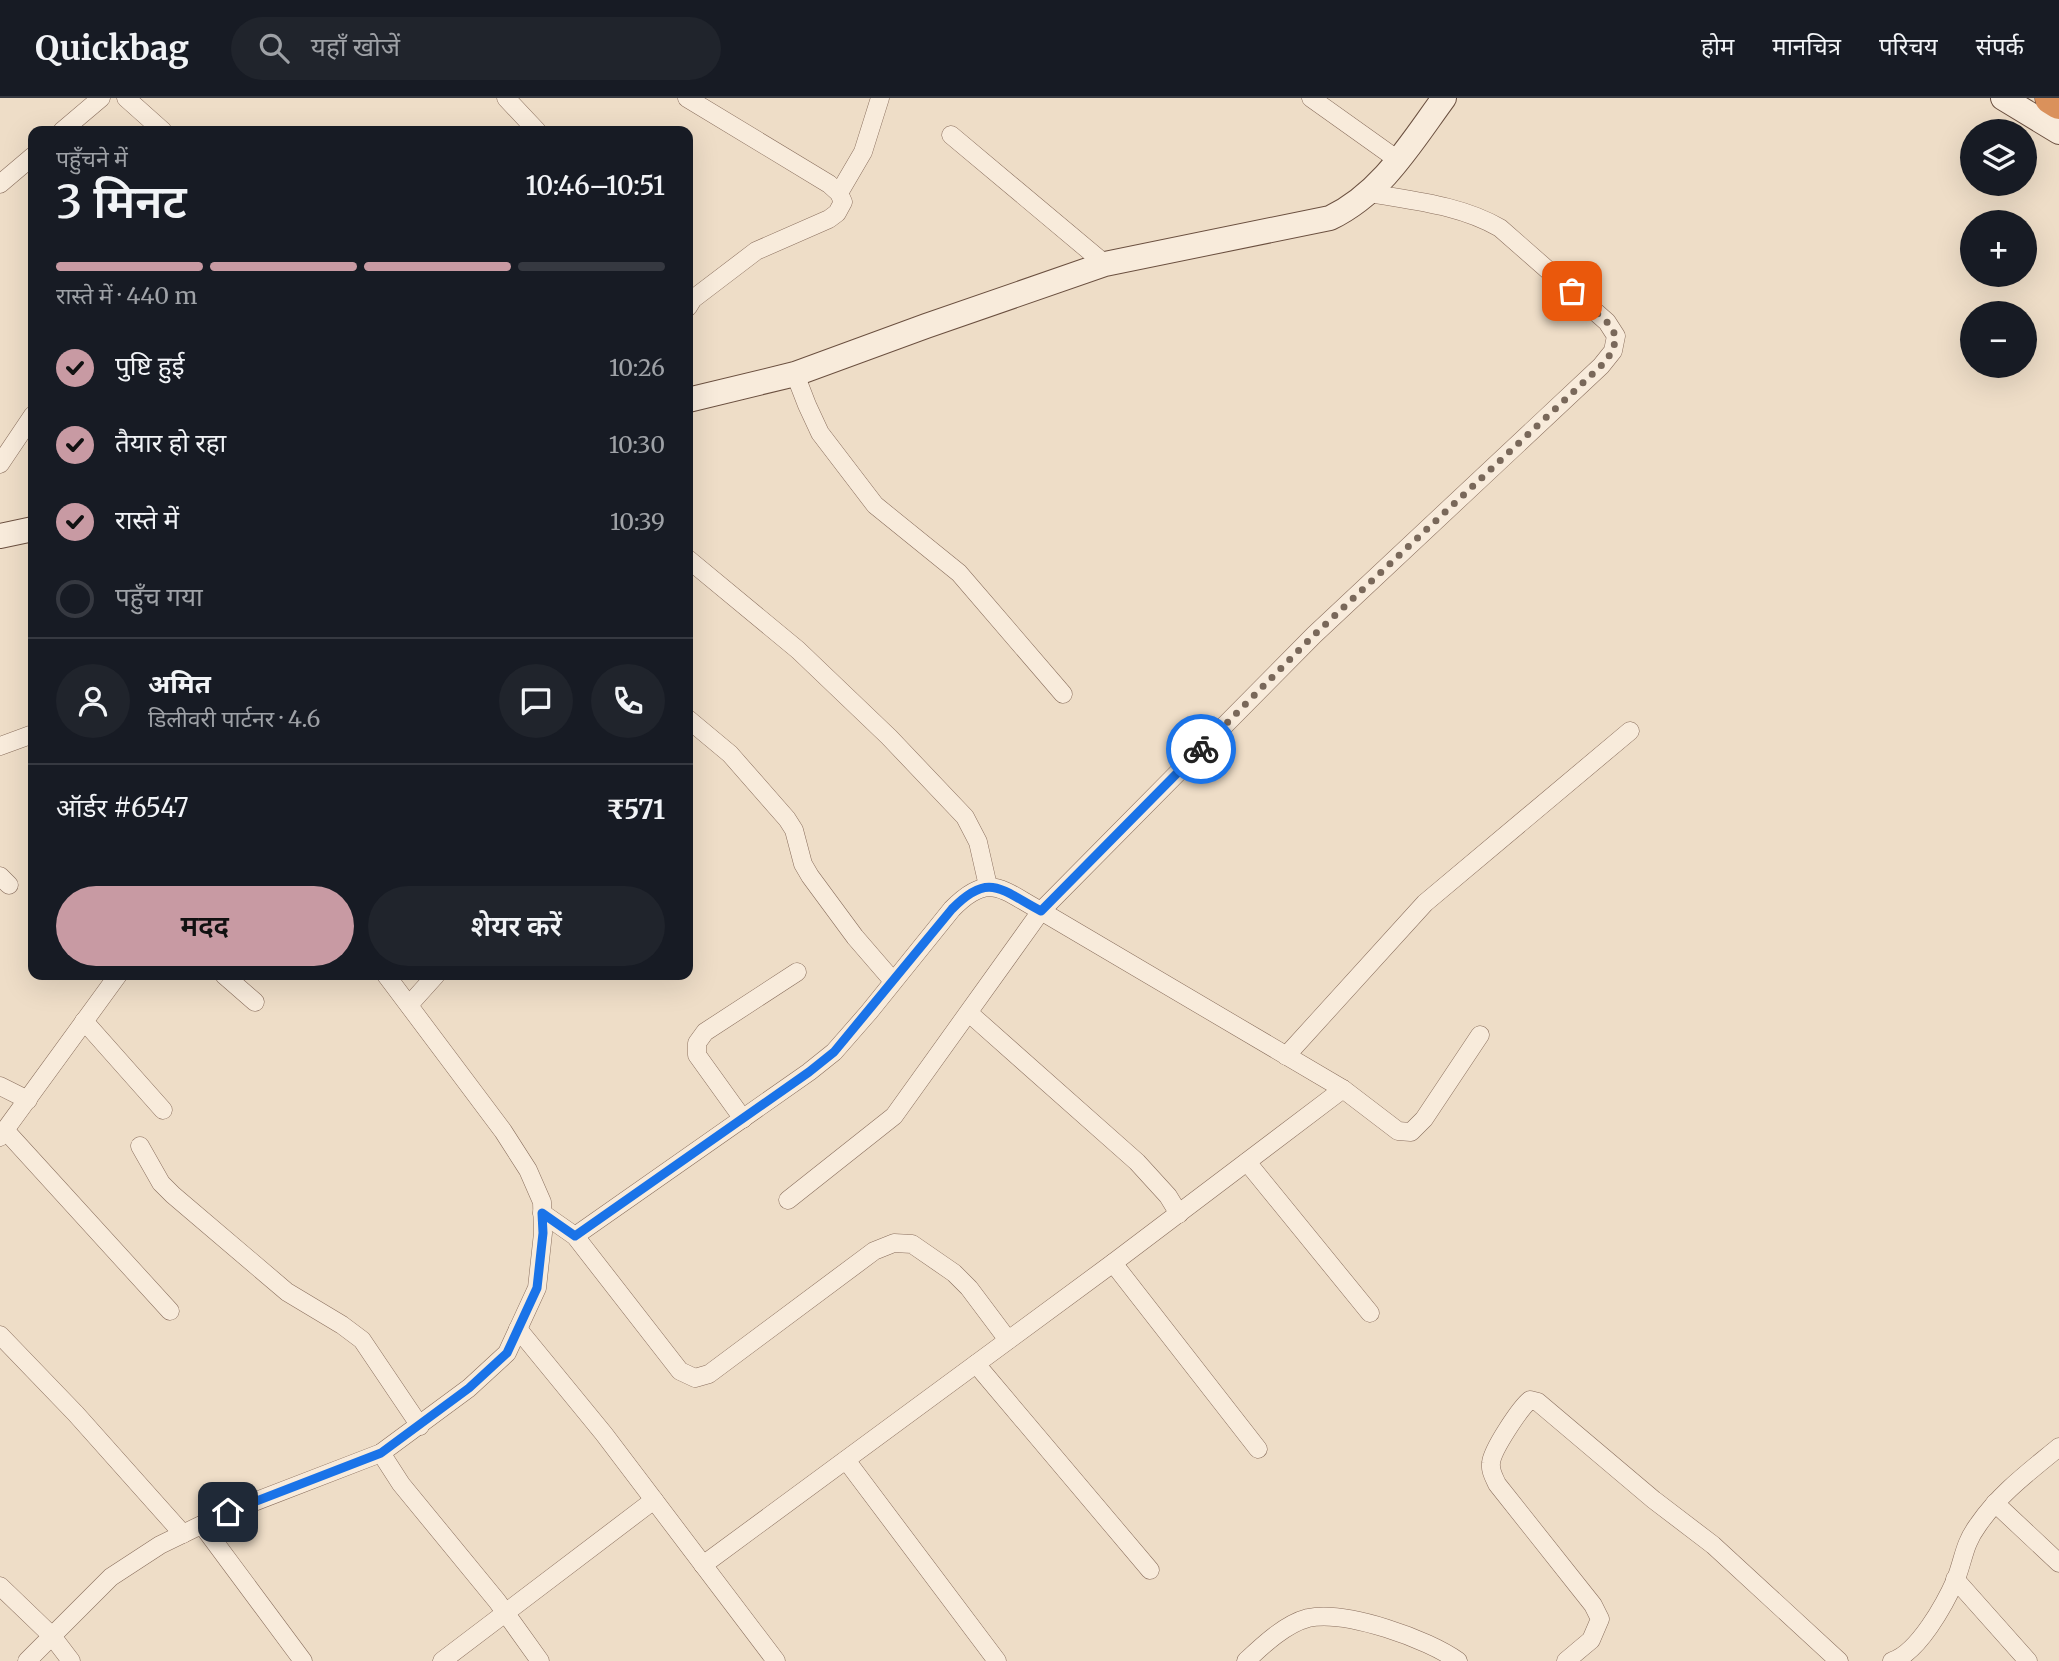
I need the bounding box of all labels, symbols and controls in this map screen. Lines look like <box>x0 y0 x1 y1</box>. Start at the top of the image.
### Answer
search box <box>231 17 721 80</box>
text: Quickbag <box>35 28 189 69</box>
icon: search <box>255 29 293 67</box>
text: यहाँ खोजें <box>311 30 400 63</box>
text: होम <box>1701 31 1734 62</box>
text: मानचित्र <box>1772 31 1841 62</box>
text: परिचय <box>1879 31 1938 62</box>
text: संपर्क <box>1976 31 2024 62</box>
map controls <box>1960 119 2037 378</box>
button: layers <box>1960 119 2037 196</box>
text: पहुँचने में <box>56 144 128 173</box>
text: 10:46–10:51 <box>525 169 665 202</box>
text: 3 मिनट <box>56 173 187 231</box>
button: + <box>1960 210 2037 287</box>
pin <box>1542 261 1602 321</box>
icon: bag <box>1553 272 1591 310</box>
text: रास्ते में · 440 m <box>56 281 197 310</box>
button: − <box>1960 301 2037 378</box>
icon: check <box>56 349 94 387</box>
text: पुष्टि हुई <box>115 349 184 382</box>
text: 10:26 <box>609 353 665 382</box>
icon: check <box>56 426 94 464</box>
text: तैयार हो रहा <box>115 426 226 459</box>
text: 10:30 <box>609 430 665 459</box>
icon: check <box>56 503 94 541</box>
text: रास्ते में <box>115 503 179 536</box>
text: 10:39 <box>610 507 665 536</box>
text: पहुँच गया <box>115 580 203 613</box>
button: person <box>56 664 130 738</box>
button: chat <box>499 664 573 738</box>
button: phone <box>591 664 665 738</box>
text: अमित <box>148 667 211 700</box>
text: डिलीवरी पार्टनर · 4.6 <box>148 704 320 733</box>
courier <box>1166 714 1236 784</box>
icon: bike <box>1182 730 1220 768</box>
text: ऑर्डर #6547 <box>56 791 189 824</box>
text: ₹571 <box>606 793 665 826</box>
button: मदद <box>56 886 354 966</box>
button: शेयर करें <box>368 886 665 966</box>
pin <box>198 1482 258 1542</box>
icon: home <box>209 1493 247 1531</box>

